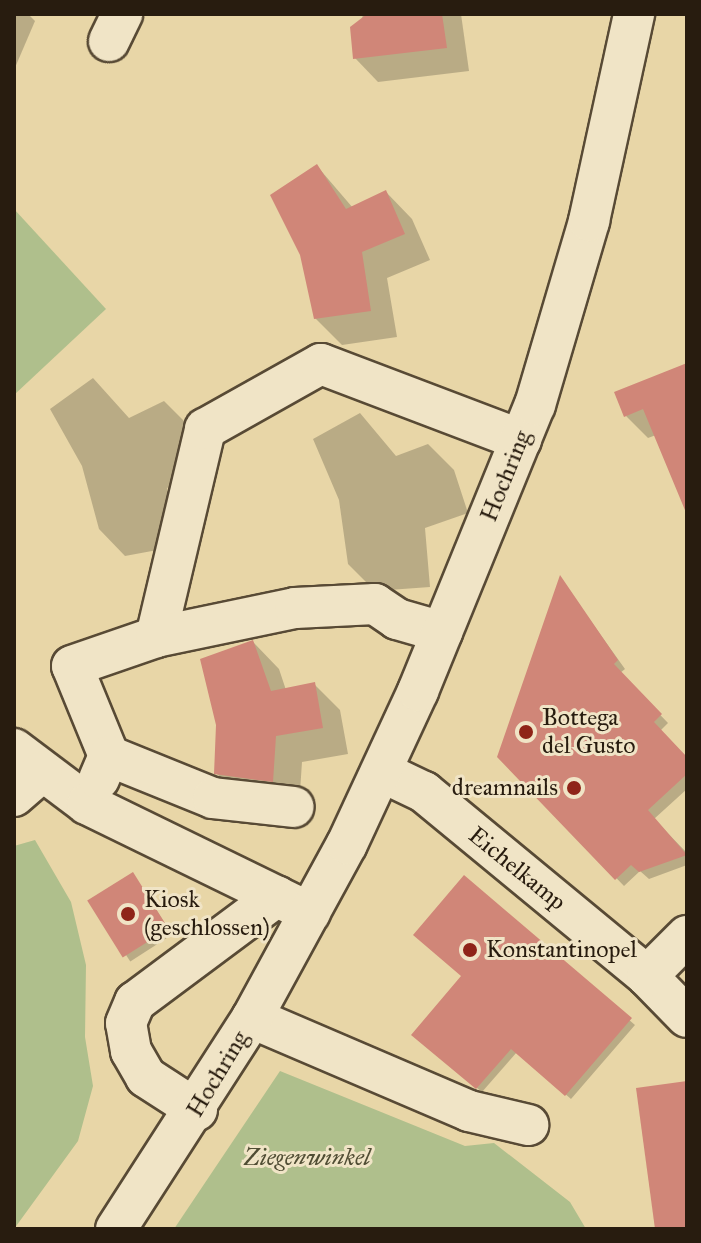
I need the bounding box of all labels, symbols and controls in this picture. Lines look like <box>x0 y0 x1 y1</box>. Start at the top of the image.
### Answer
street label: Hochring <box>475 426 537 526</box>
place label: Bottega del Gusto <box>542 704 636 760</box>
marker: Bottega del Gusto <box>517 723 535 741</box>
place label: dreamnails <box>452 774 558 802</box>
marker: dreamnails <box>565 779 583 797</box>
street label: Eichelkamp <box>462 821 572 917</box>
place label: Kiosk (geschlossen) <box>144 886 270 942</box>
marker: Kiosk (geschlossen) <box>119 905 137 923</box>
place label: Konstantinopel <box>486 936 637 964</box>
marker: Konstantinopel <box>461 941 479 959</box>
street label: Hochring <box>181 1025 255 1123</box>
park label: Ziegenwinkel <box>244 1144 370 1172</box>

